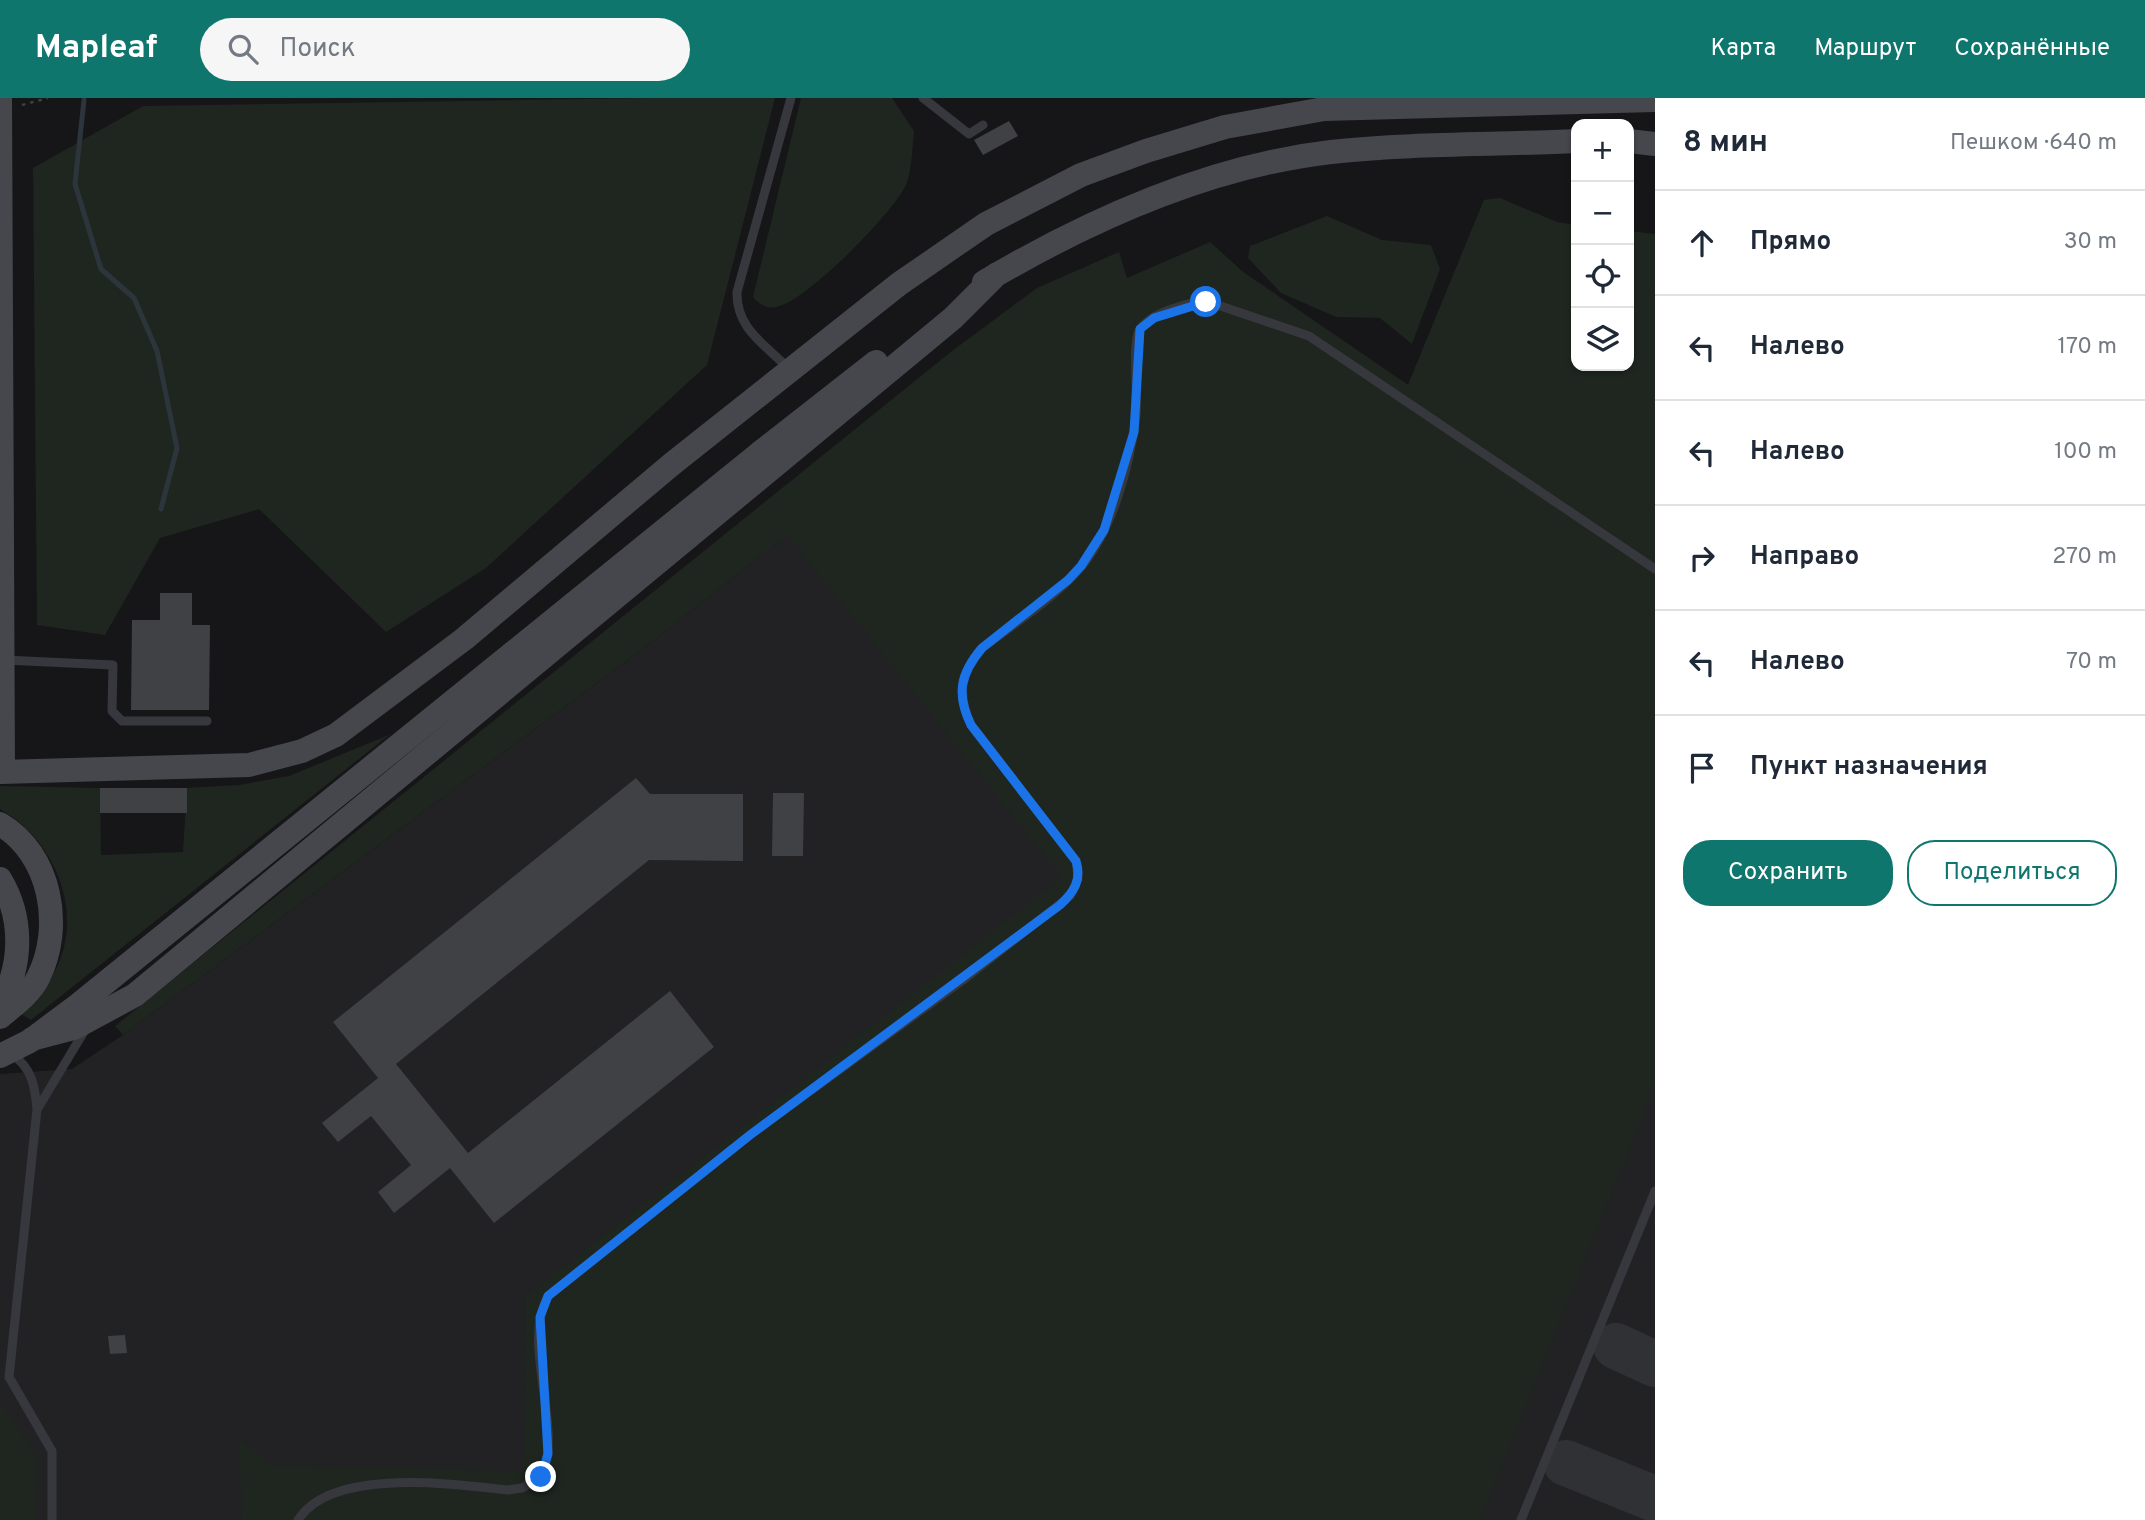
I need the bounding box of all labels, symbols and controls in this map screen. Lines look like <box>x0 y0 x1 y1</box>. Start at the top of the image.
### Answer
search box <box>200 18 690 81</box>
text: Mapleaf <box>35 28 158 70</box>
icon: search <box>224 30 262 68</box>
text: Поиск <box>280 33 356 66</box>
text: Карта <box>1710 34 1776 64</box>
text: Маршрут <box>1814 34 1916 64</box>
text: Сохранённые <box>1954 34 2110 64</box>
map controls <box>1571 119 1634 371</box>
button: + <box>1571 119 1634 182</box>
text: 8 мин <box>1683 125 1768 162</box>
text: Пешком · 640 m <box>1950 129 2117 158</box>
button: − <box>1571 182 1634 245</box>
icon: ahead <box>1683 224 1721 262</box>
text: Прямо <box>1750 226 1831 259</box>
text: 30 m <box>2064 228 2117 257</box>
button: locate <box>1571 245 1634 308</box>
route start <box>1190 286 1221 317</box>
button: layers <box>1571 308 1634 371</box>
icon: left <box>1683 329 1721 367</box>
text: Налево <box>1750 331 1845 364</box>
text: 170 m <box>2058 333 2117 362</box>
icon: left <box>1683 434 1721 472</box>
text: Налево <box>1750 436 1845 469</box>
text: 100 m <box>2054 438 2117 467</box>
icon: right <box>1683 539 1721 577</box>
text: Направо <box>1750 541 1859 574</box>
text: 270 m <box>2052 543 2117 572</box>
icon: left <box>1683 644 1721 682</box>
text: Налево <box>1750 646 1845 679</box>
text: 70 m <box>2066 648 2117 677</box>
icon: arrive <box>1683 749 1721 787</box>
text: Пункт назначения <box>1750 751 1988 784</box>
button: Сохранить <box>1683 840 1893 906</box>
button: Поделиться <box>1907 840 2117 906</box>
route end <box>525 1461 556 1492</box>

